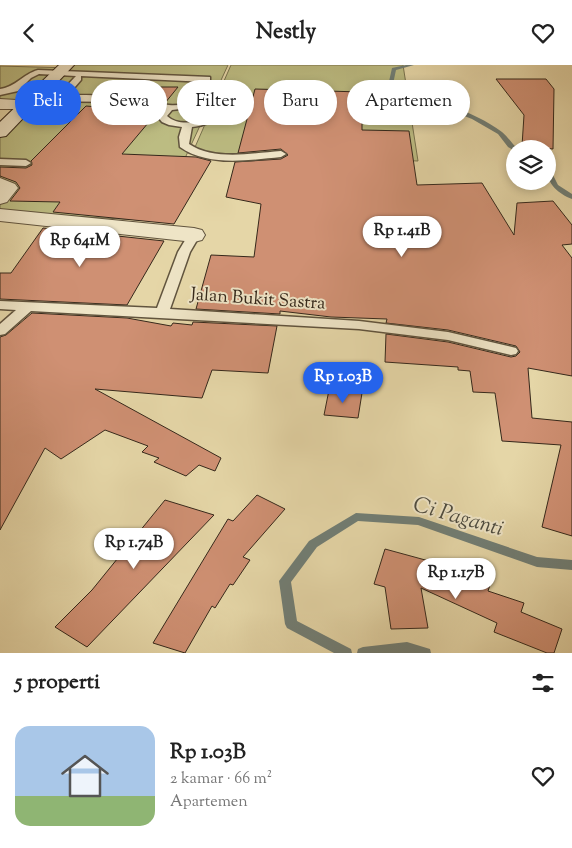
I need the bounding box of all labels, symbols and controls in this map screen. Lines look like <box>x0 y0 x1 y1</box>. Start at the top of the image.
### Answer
text: Nestly <box>256 17 316 49</box>
icon: back <box>15 19 43 47</box>
icon: heart <box>529 19 557 47</box>
chip: Beli <box>15 80 81 125</box>
chip: Sewa <box>91 80 167 125</box>
chip: Filter <box>177 80 254 125</box>
chip: Baru <box>264 80 337 125</box>
chip: Apartemen <box>347 80 470 125</box>
map controls <box>506 140 556 190</box>
button: layers <box>506 140 556 190</box>
pin: Rp 1.41B <box>350 215 454 258</box>
text: Rp 1.41B <box>374 220 430 243</box>
pin: Rp 641M <box>34 225 126 268</box>
text: Rp 641M <box>50 230 110 253</box>
street label: Jalan Bukit Sastra <box>189 282 326 318</box>
pin: Rp 1.03B <box>291 361 395 404</box>
text: Rp 1.03B <box>314 366 372 389</box>
water label: Ci Paganti <box>409 490 507 546</box>
pin: Rp 1.74B <box>82 527 186 570</box>
text: Rp 1.74B <box>105 532 163 555</box>
pin: Rp 1.17B <box>404 557 508 600</box>
text: Rp 1.17B <box>428 562 484 585</box>
text: 5 properti <box>15 668 100 698</box>
icon: filters <box>529 669 557 697</box>
text: Rp 1.03B <box>170 738 246 768</box>
icon: home <box>55 746 115 806</box>
icon: heart <box>529 762 557 790</box>
text: 2 kamar · 66 m² <box>170 768 272 791</box>
text: Apartemen <box>170 791 248 814</box>

